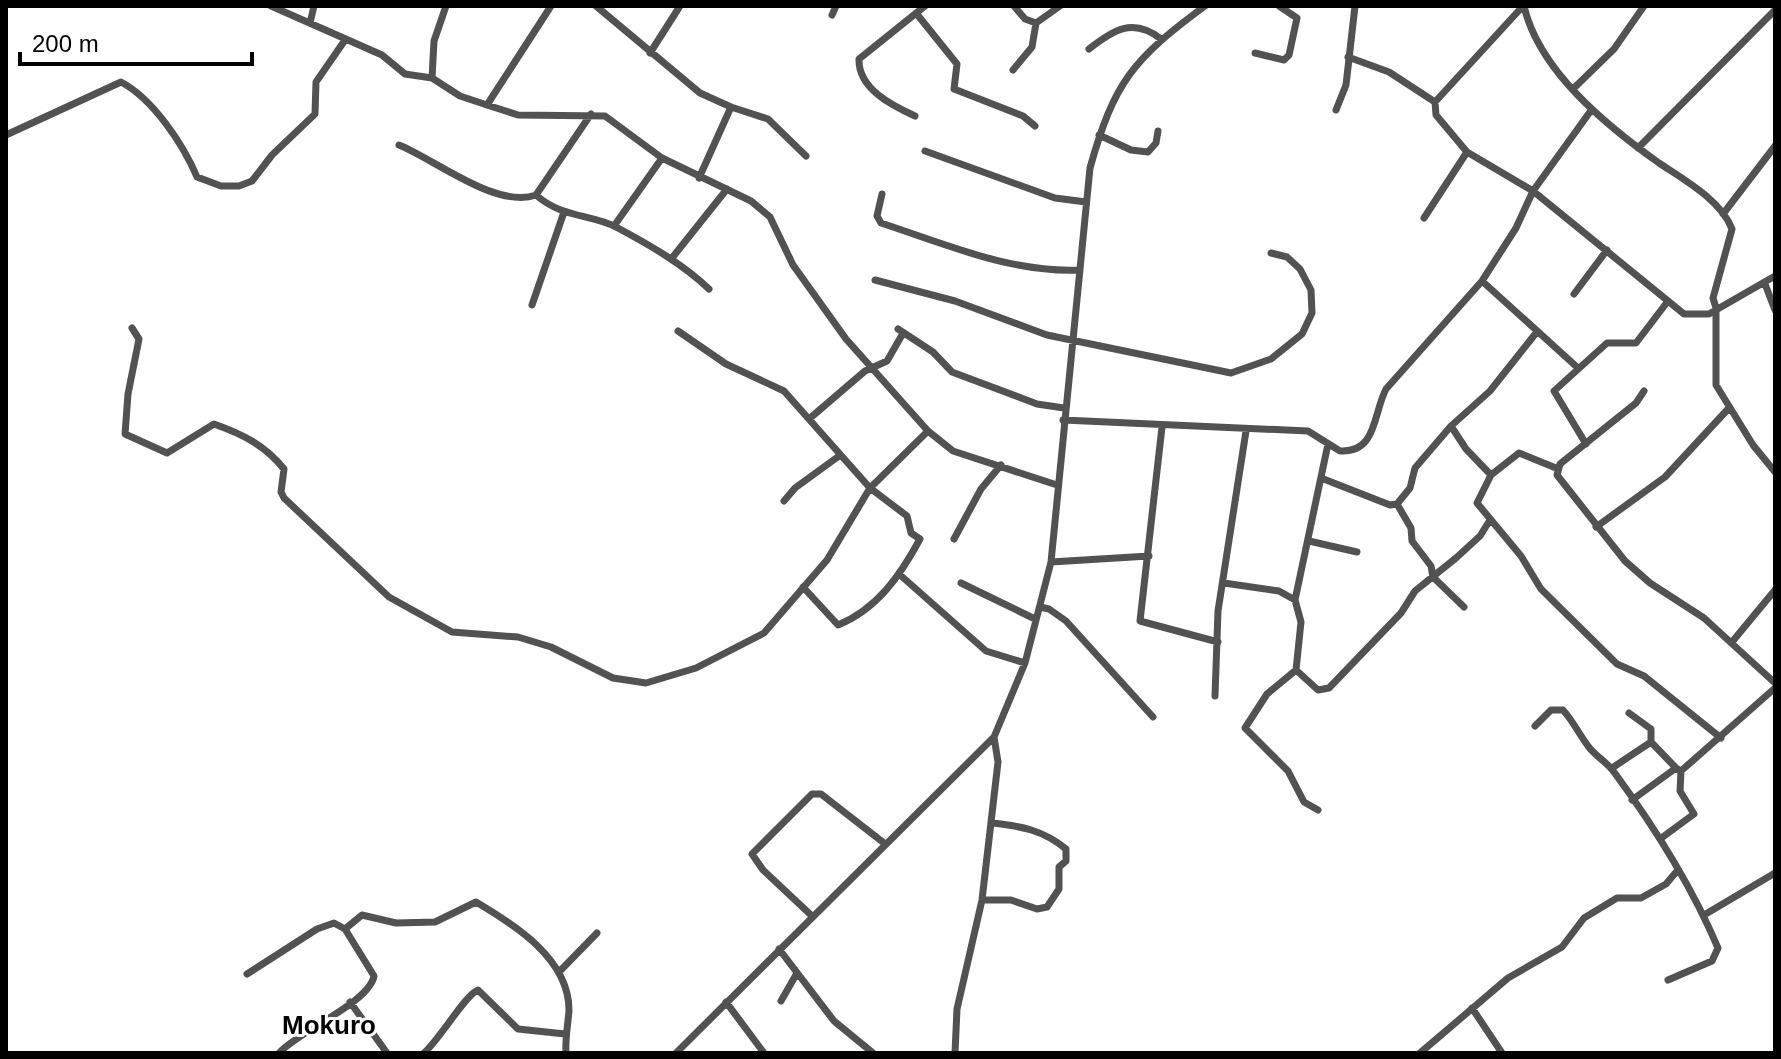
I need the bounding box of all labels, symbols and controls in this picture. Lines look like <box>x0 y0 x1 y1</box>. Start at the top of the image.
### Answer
scale bar <box>20 16 252 66</box>
text: 200 m <box>32 30 99 57</box>
district label: Mokuro <box>282 1010 376 1040</box>

